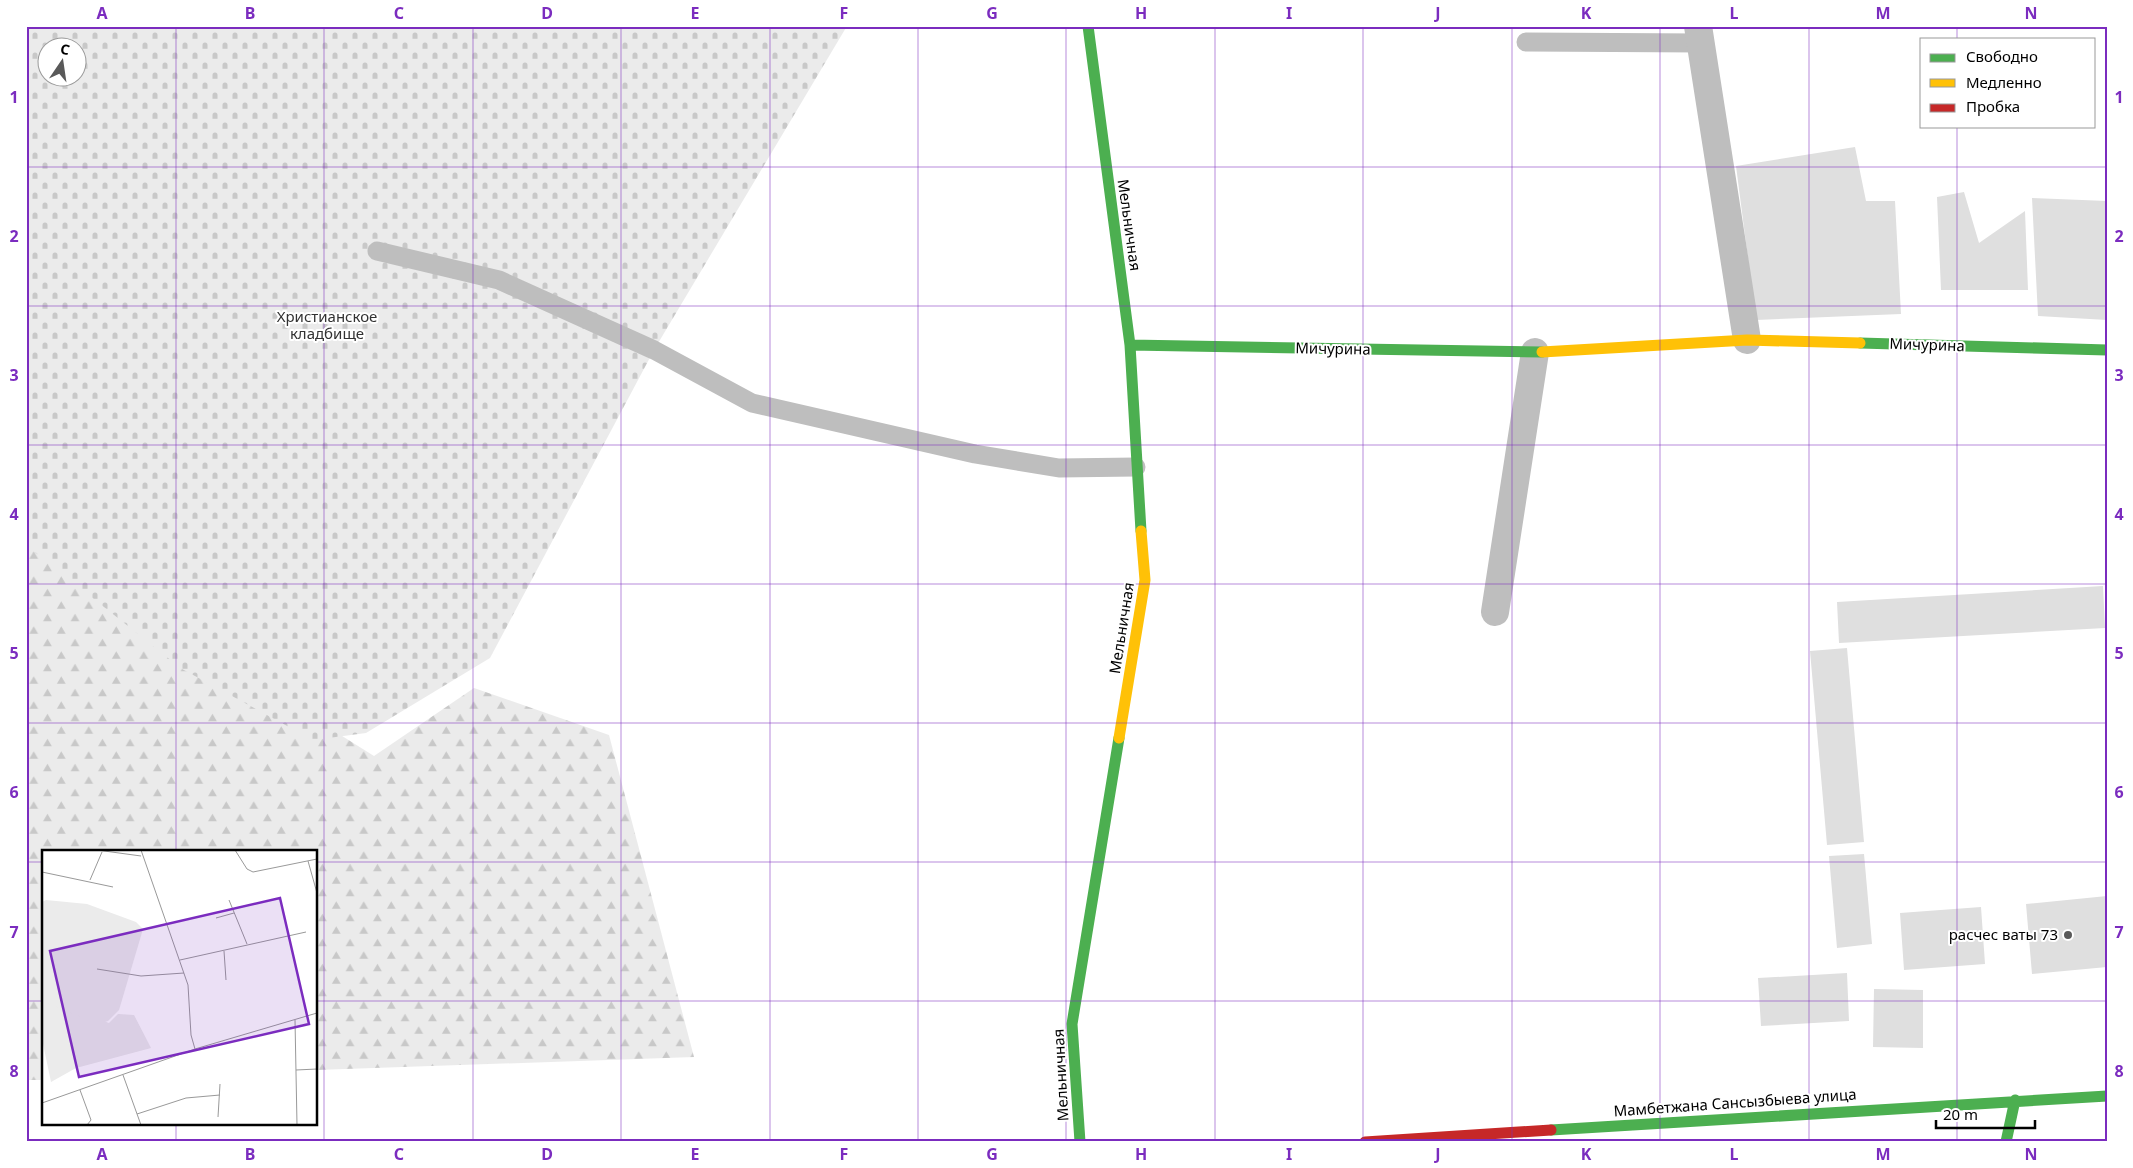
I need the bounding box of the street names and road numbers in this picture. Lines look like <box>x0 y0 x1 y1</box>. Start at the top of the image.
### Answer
street label: Мельничная <box>1114 178 1146 272</box>
street label: Мичурина <box>1889 333 1965 355</box>
street label: Мичурина <box>1295 337 1371 359</box>
street label: Мельничная <box>1104 581 1138 675</box>
street label: Мельничная <box>1048 1028 1072 1122</box>
street label: Мамбетжана Сансызбыева улица <box>1613 1084 1857 1120</box>

